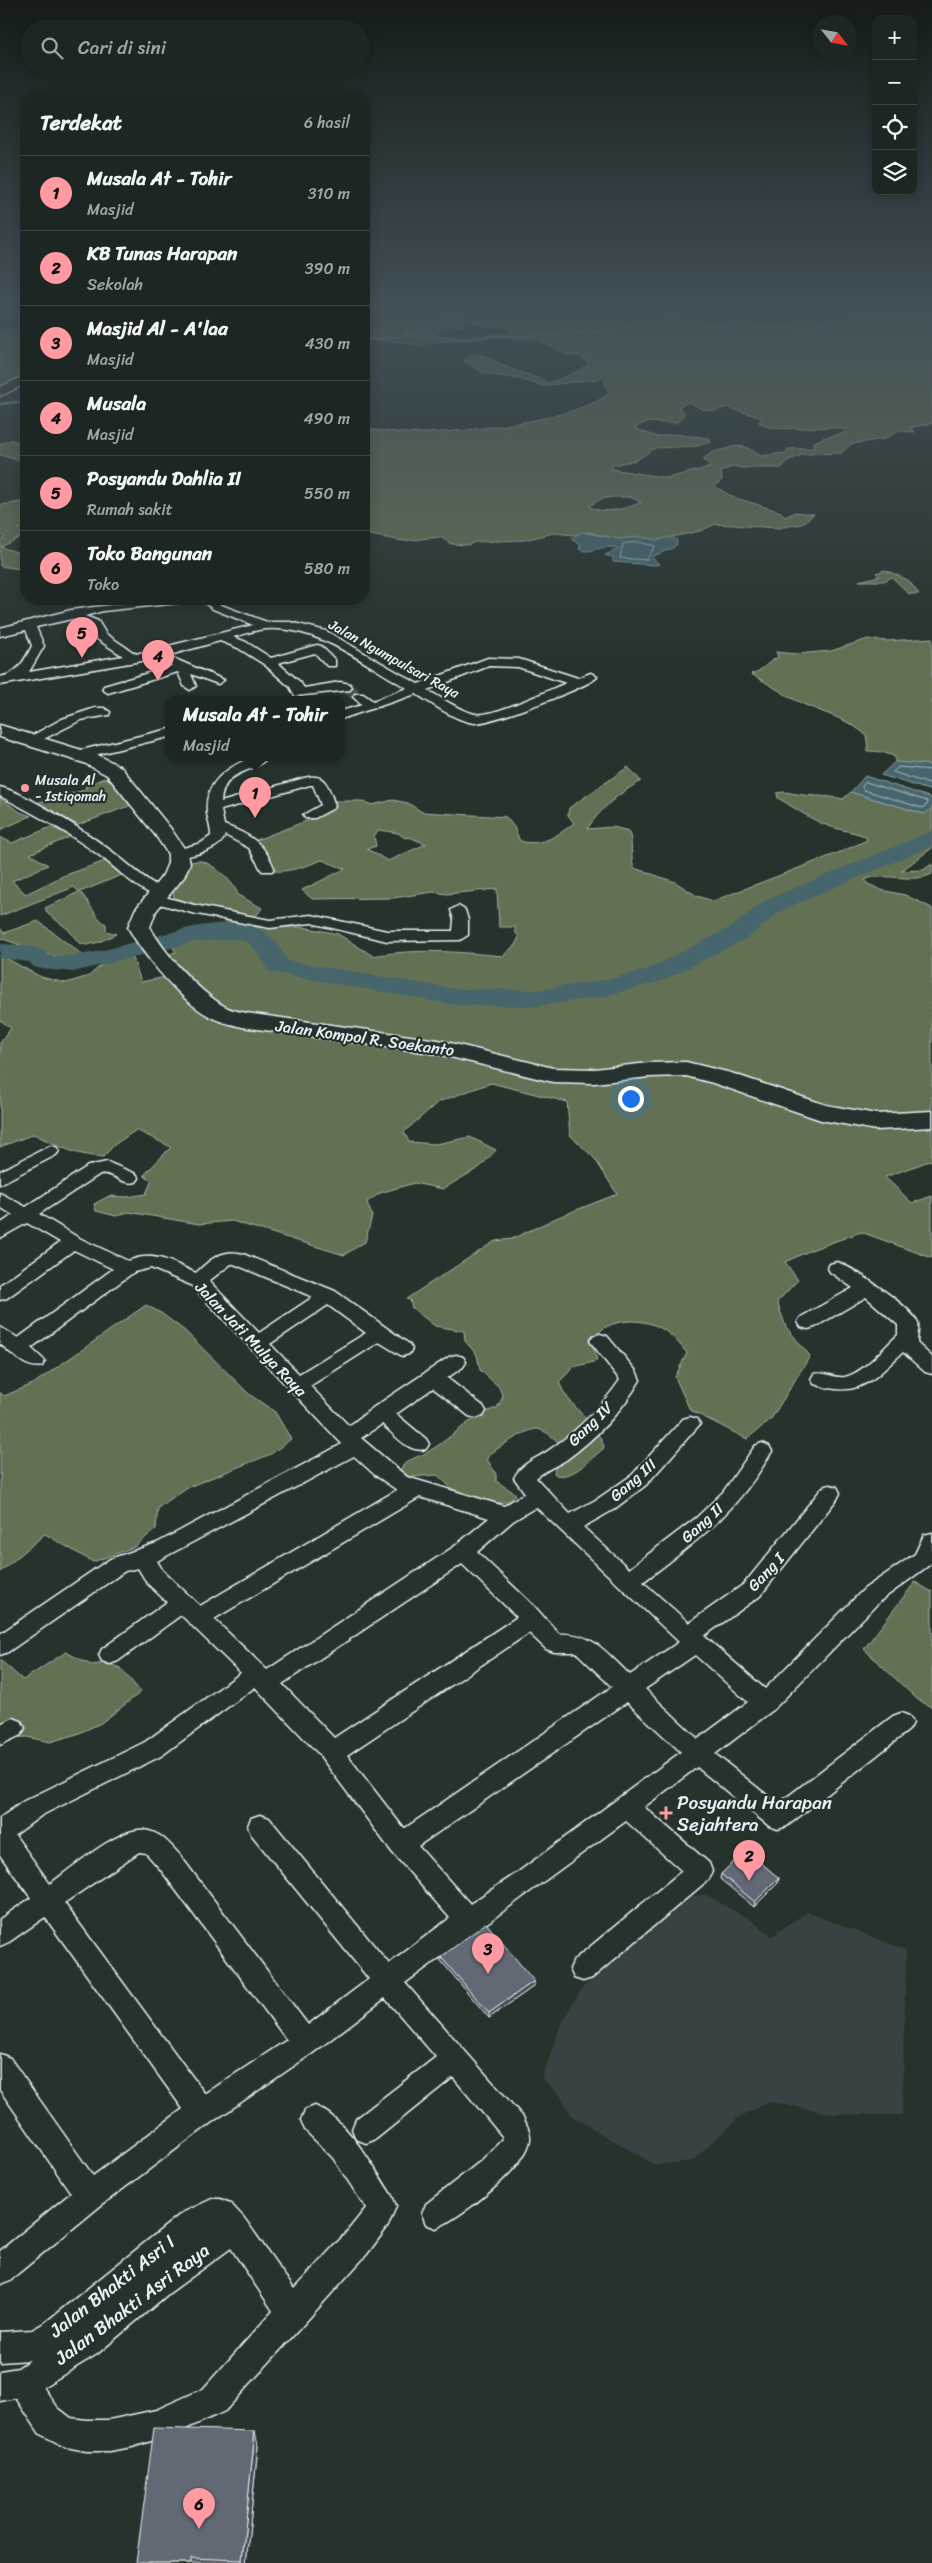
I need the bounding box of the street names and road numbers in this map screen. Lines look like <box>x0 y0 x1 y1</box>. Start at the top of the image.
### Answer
street label: Jalan Ngumpulsari Raya <box>323 612 465 706</box>
street label: Jalan Kompol R. Soekanto <box>273 1011 456 1065</box>
street label: Jalan Jati Mulya Raya <box>187 1274 315 1404</box>
street label: Gang IV <box>560 1394 620 1453</box>
street label: Gang III <box>603 1451 663 1509</box>
street label: Gang II <box>674 1495 730 1551</box>
street label: Gang I <box>740 1544 793 1598</box>
street label: Jalan Bhakti Asri I <box>41 2226 183 2347</box>
street label: Jalan Bhakti Asri Raya <box>46 2234 217 2374</box>

